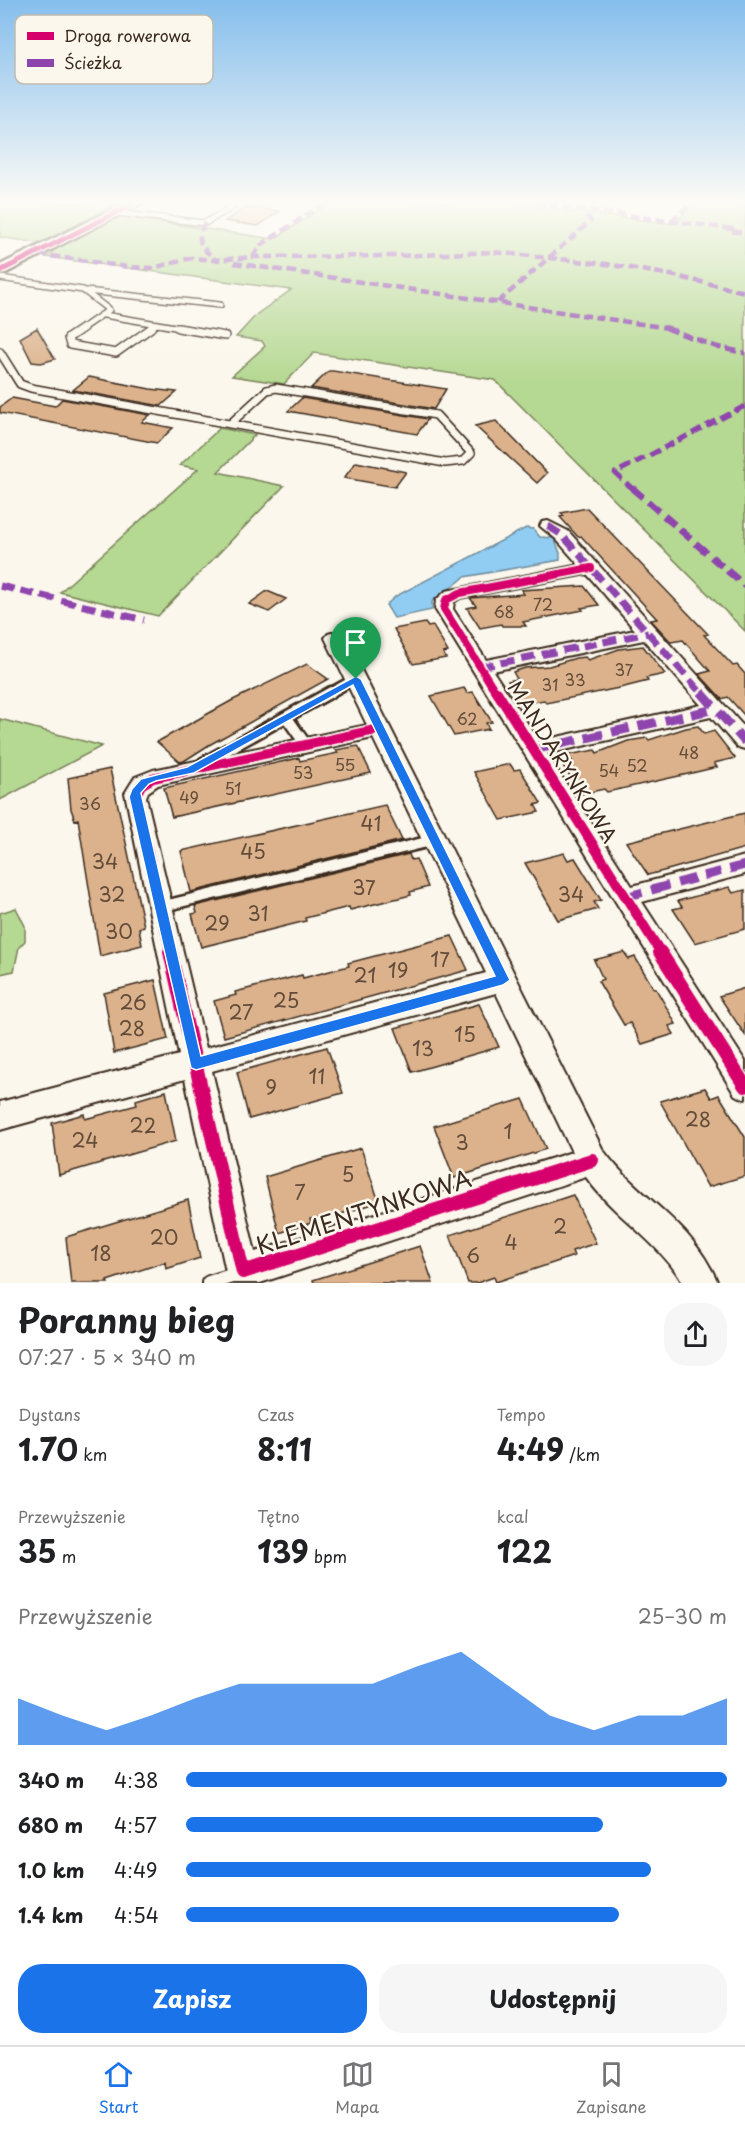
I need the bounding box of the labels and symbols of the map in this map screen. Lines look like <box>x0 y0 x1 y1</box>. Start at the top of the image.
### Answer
legend <box>15 15 213 84</box>
text: Droga rowerowa <box>64 23 191 47</box>
text: Ścieżka <box>64 50 122 74</box>
house number: 72 <box>533 592 553 616</box>
house number: 68 <box>493 599 515 623</box>
pin <box>330 617 381 679</box>
house number: 37 <box>615 657 634 681</box>
house number: 33 <box>564 667 586 691</box>
house number: 31 <box>542 672 558 696</box>
street label: MANDARYNKOWA <box>501 674 625 848</box>
house number: 62 <box>456 706 478 730</box>
house number: 48 <box>679 740 699 764</box>
house number: 55 <box>335 752 355 776</box>
house number: 52 <box>626 753 648 777</box>
house number: 54 <box>599 758 619 782</box>
house number: 53 <box>293 760 313 784</box>
house number: 51 <box>224 776 242 800</box>
house number: 49 <box>179 785 199 809</box>
house number: 36 <box>79 791 101 815</box>
house number: 41 <box>361 808 382 838</box>
house number: 45 <box>240 836 266 866</box>
house number: 34 <box>92 846 118 876</box>
house number: 37 <box>352 872 376 902</box>
house number: 32 <box>99 879 125 909</box>
house number: 34 <box>558 879 584 909</box>
house number: 31 <box>248 898 268 928</box>
house number: 29 <box>204 908 230 938</box>
house number: 30 <box>105 916 133 946</box>
house number: 17 <box>430 944 450 974</box>
house number: 19 <box>388 955 408 985</box>
house number: 21 <box>353 960 377 990</box>
house number: 25 <box>273 985 299 1015</box>
house number: 26 <box>119 987 147 1017</box>
house number: 27 <box>229 997 253 1027</box>
house number: 28 <box>119 1013 145 1043</box>
house number: 15 <box>454 1019 476 1049</box>
house number: 13 <box>412 1033 434 1063</box>
house number: 11 <box>309 1061 325 1091</box>
house number: 9 <box>265 1072 277 1102</box>
house number: 28 <box>685 1104 711 1134</box>
house number: 22 <box>130 1110 156 1140</box>
house number: 1 <box>504 1116 512 1146</box>
house number: 24 <box>72 1125 98 1155</box>
house number: 3 <box>455 1127 469 1157</box>
street label: KLEMENTYNKOWA <box>251 1159 476 1263</box>
house number: 5 <box>342 1159 354 1189</box>
house number: 7 <box>294 1177 306 1207</box>
house number: 2 <box>553 1211 567 1241</box>
house number: 20 <box>150 1222 178 1252</box>
house number: 4 <box>504 1227 518 1257</box>
house number: 18 <box>90 1238 112 1268</box>
house number: 6 <box>466 1240 480 1270</box>

